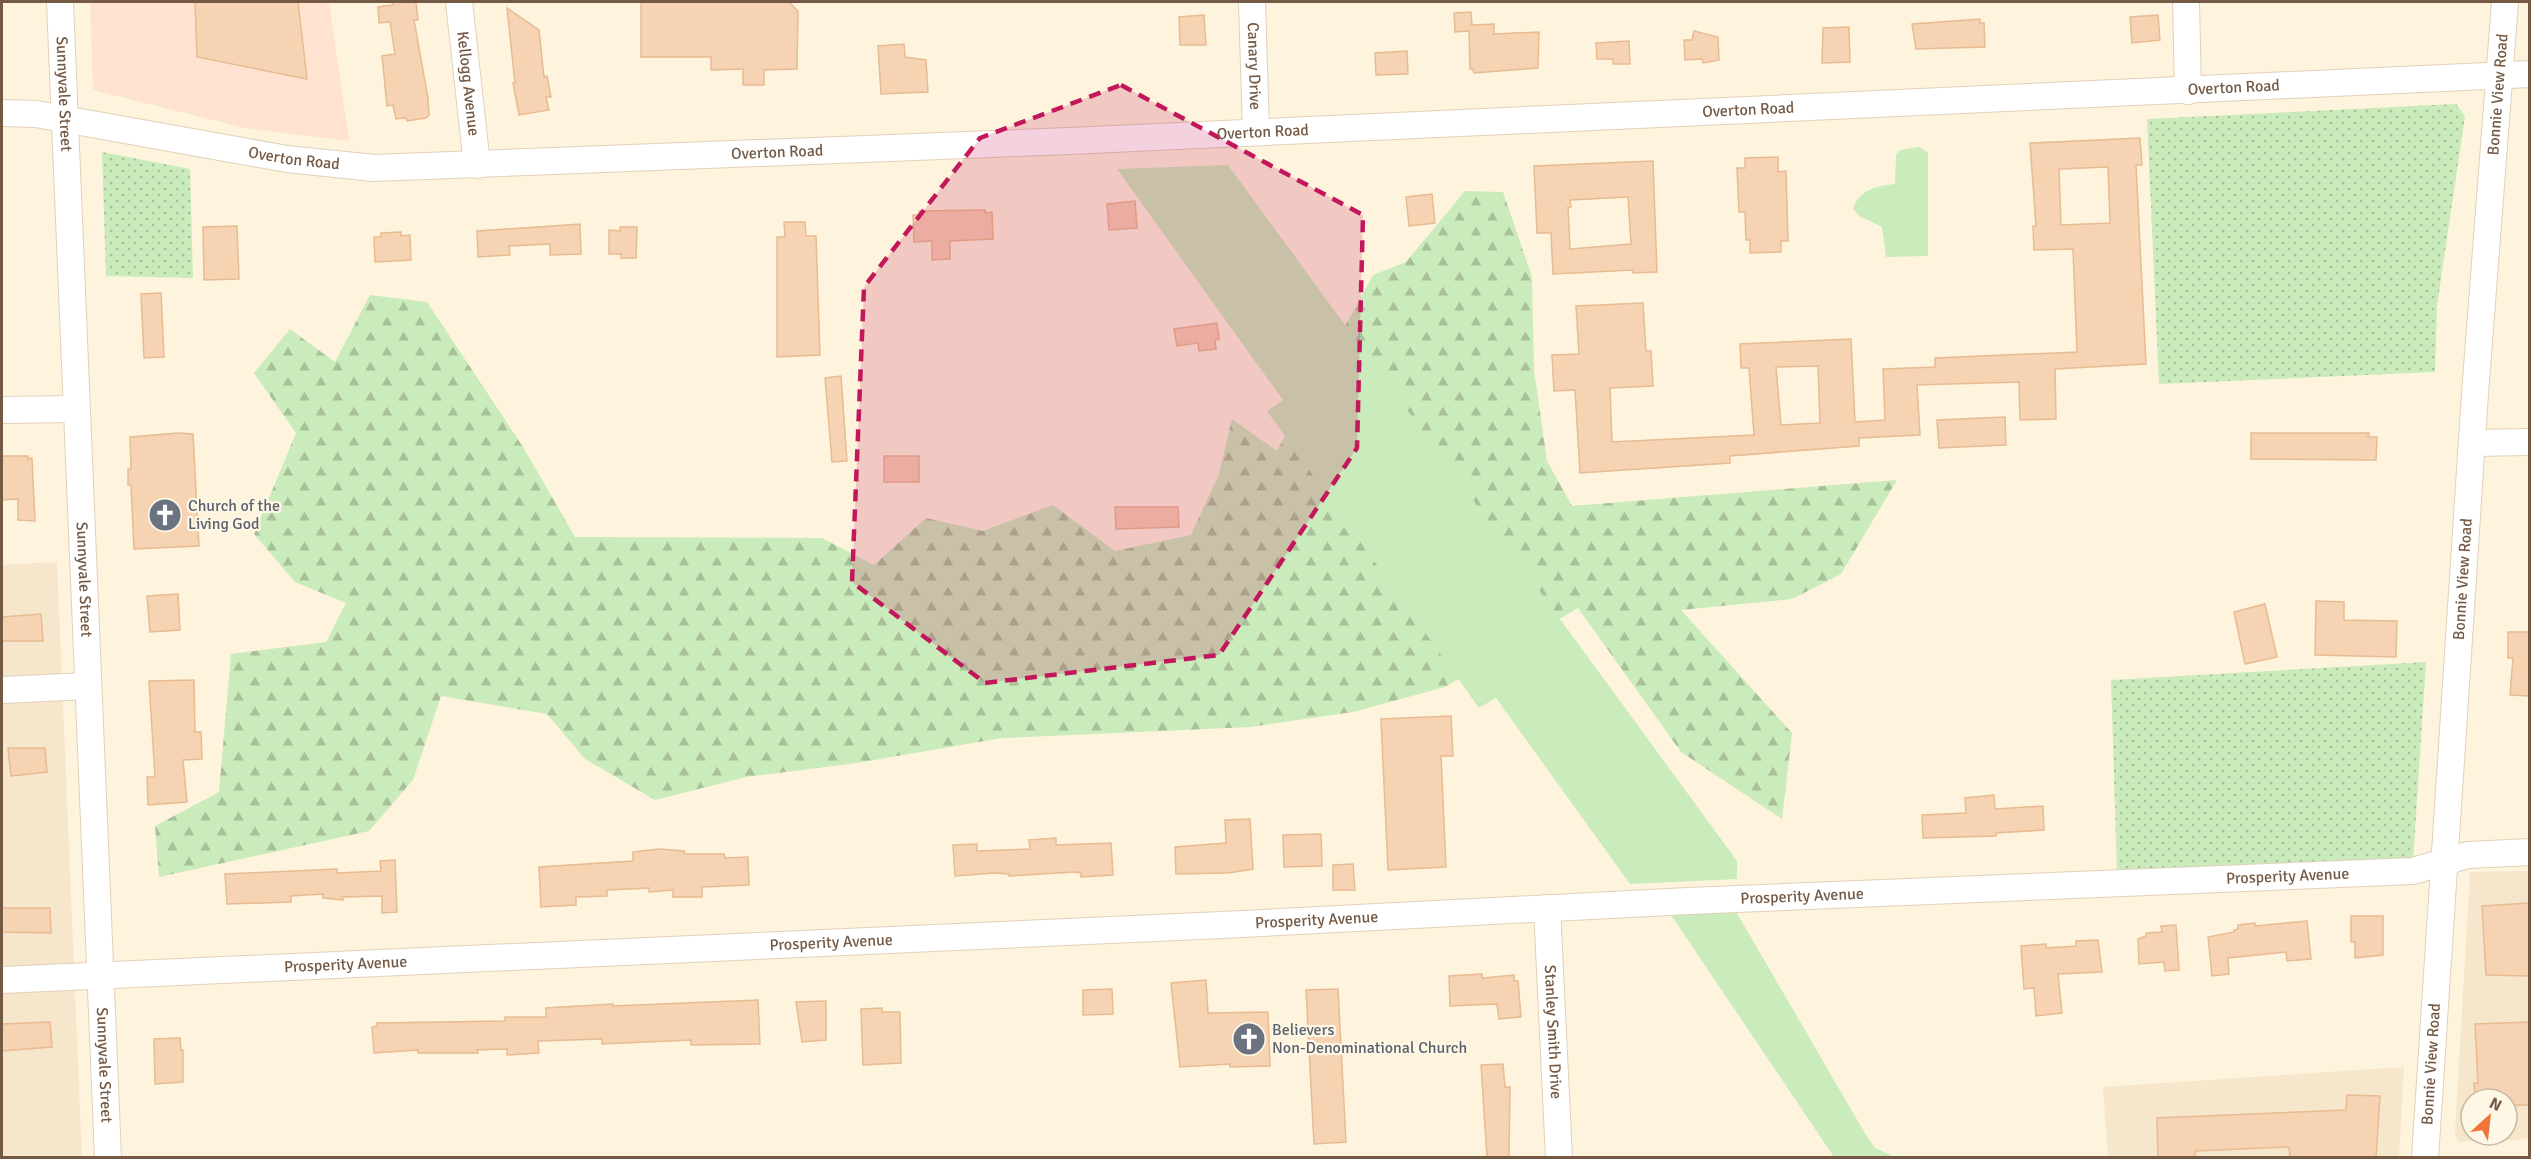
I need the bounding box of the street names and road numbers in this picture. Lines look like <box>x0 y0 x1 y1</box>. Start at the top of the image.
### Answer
street label: Canary Drive <box>1243 22 1265 110</box>
street label: Kellogg Avenue <box>452 30 484 137</box>
street label: Bonnie View Road <box>2483 33 2513 156</box>
street label: Sunnyvale Street <box>51 36 76 152</box>
street label: Overton Road <box>2187 75 2280 100</box>
street label: Overton Road <box>1702 98 1795 122</box>
street label: Overton Road <box>1216 120 1309 144</box>
street label: Overton Road <box>731 141 824 164</box>
street label: Overton Road <box>247 142 341 174</box>
street label: Bonnie View Road <box>2449 518 2477 641</box>
street label: Sunnyvale Street <box>72 521 96 638</box>
street label: Prosperity Avenue <box>2226 864 2350 889</box>
street label: Prosperity Avenue <box>1740 884 1864 909</box>
street label: Prosperity Avenue <box>1254 907 1379 933</box>
street label: Prosperity Avenue <box>769 930 893 955</box>
street label: Prosperity Avenue <box>284 952 408 977</box>
street label: Stanley Smith Drive <box>1540 964 1566 1099</box>
street label: Bonnie View Road <box>2417 1003 2445 1126</box>
street label: Sunnyvale Street <box>92 1007 117 1124</box>

